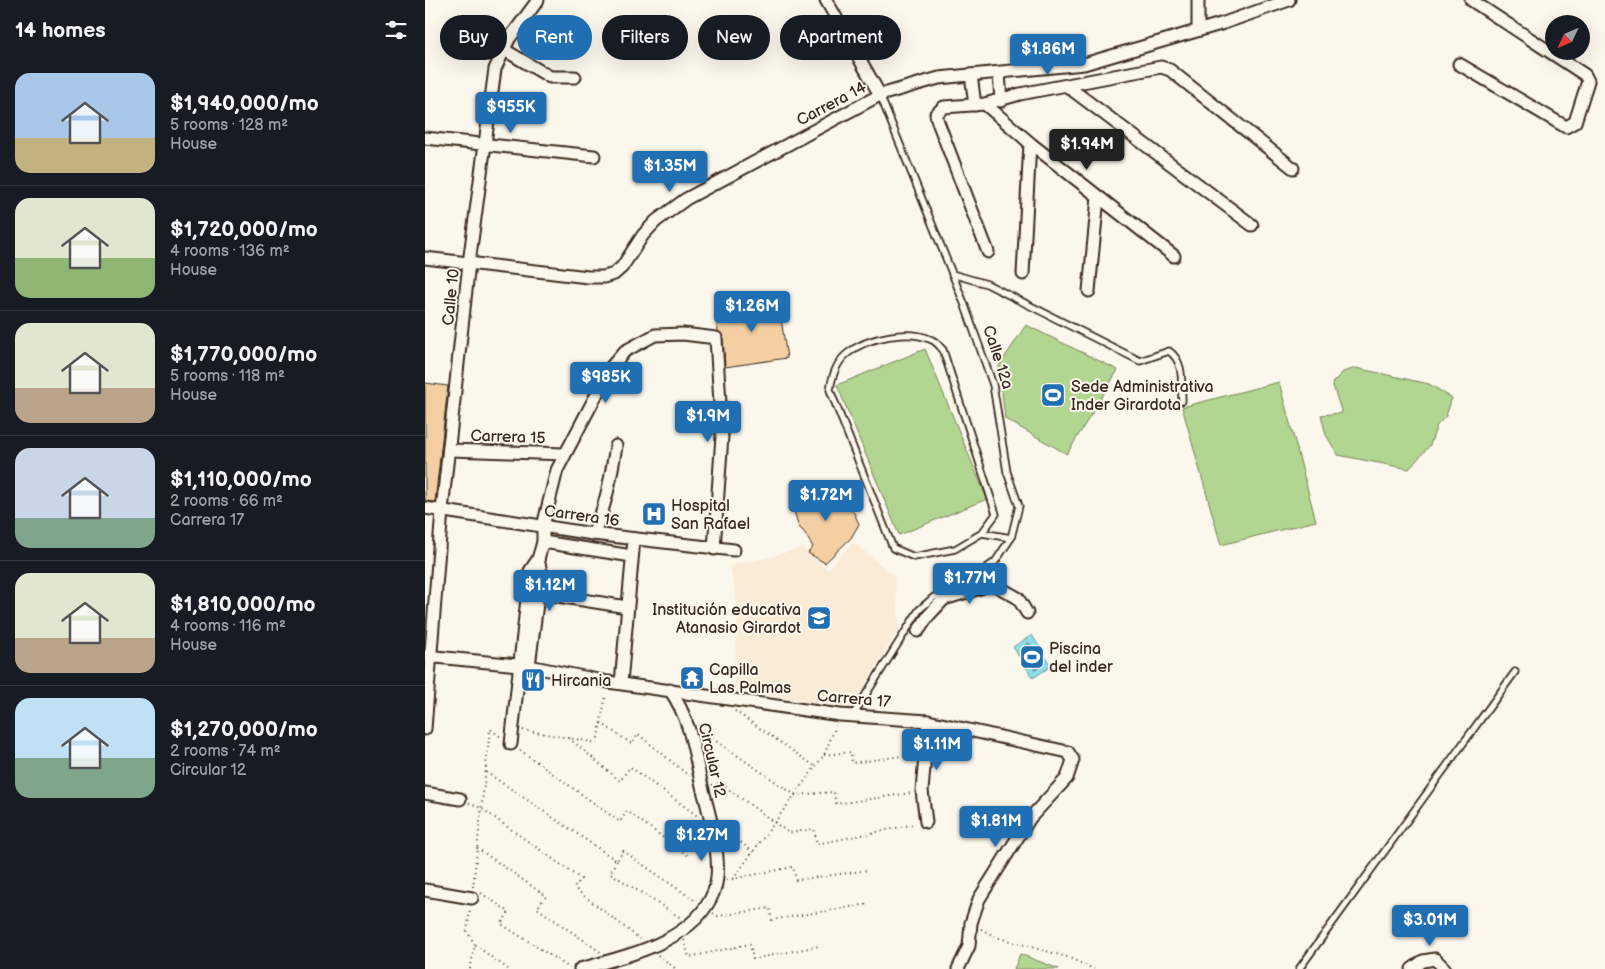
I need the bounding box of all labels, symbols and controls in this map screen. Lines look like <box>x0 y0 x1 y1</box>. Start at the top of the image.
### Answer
chip: Buy <box>440 15 507 60</box>
chip: Rent <box>517 15 592 60</box>
chip: Filters <box>602 15 688 60</box>
chip: New <box>698 15 770 60</box>
chip: Apartment <box>780 15 901 60</box>
north arrow <box>1545 15 1590 60</box>
map controls <box>1545 15 1590 60</box>
icon: filters <box>382 16 410 44</box>
text: 14 homes <box>15 18 106 43</box>
pin: $1.86M <box>1007 34 1089 76</box>
text: $1.86M <box>1021 40 1075 59</box>
street label: Carrera 14 <box>794 78 870 131</box>
text: $1,940,000/mo <box>170 91 319 116</box>
pin: $955K <box>476 92 546 134</box>
icon: home <box>55 93 115 153</box>
text: $955K <box>486 98 536 117</box>
text: 5 rooms · 128 m² <box>170 116 288 135</box>
pin: $1.94M <box>1046 128 1128 171</box>
text: House <box>170 135 217 154</box>
text: $1.94M <box>1060 135 1114 154</box>
pin: $1.35M <box>629 150 711 193</box>
text: $1.35M <box>643 157 697 176</box>
text: $1,720,000/mo <box>170 217 318 242</box>
icon: home <box>55 218 115 278</box>
text: 4 rooms · 136 m² <box>170 242 290 261</box>
text: House <box>170 261 217 280</box>
street label: Calle 10 <box>439 268 464 326</box>
pin: $1.26M <box>711 290 793 333</box>
text: $1.26M <box>725 297 779 316</box>
street label: Calle 12a <box>978 323 1017 392</box>
text: $1,770,000/mo <box>170 342 317 367</box>
icon: home <box>55 343 115 403</box>
pin: $985K <box>571 362 641 404</box>
text: 5 rooms · 118 m² <box>170 367 285 386</box>
text: $985K <box>581 368 631 387</box>
place label: Sede Administrativa Inder Girardota <box>1071 378 1214 415</box>
sports icon: Sede Administrativa Inder Girardota <box>1040 382 1066 408</box>
text: House <box>170 386 217 405</box>
pin: $1.9M <box>673 400 743 443</box>
text: $1.9M <box>686 407 730 426</box>
street label: Carrera 15 <box>470 427 546 448</box>
text: $1,110,000/mo <box>170 467 312 492</box>
icon: home <box>55 468 115 528</box>
pin: $1.72M <box>785 480 867 522</box>
text: $1.72M <box>799 486 853 505</box>
text: 2 rooms · 66 m² <box>170 492 283 511</box>
place label: Hospital San Rafael <box>671 497 750 534</box>
hospital icon: Hospital San Rafael <box>641 501 667 527</box>
street label: Carrera 16 <box>543 502 621 531</box>
text: Carrera 17 <box>170 511 244 530</box>
pin: $1.77M <box>929 562 1011 605</box>
text: $1.77M <box>944 569 996 588</box>
pin: $1.12M <box>509 570 591 612</box>
text: $1.12M <box>525 576 575 595</box>
text: $1,810,000/mo <box>170 592 316 617</box>
icon: home <box>55 593 115 653</box>
place label: Institución educativa Atanasio Girardot <box>652 601 801 638</box>
school or university icon: Institución educativa Atanasio Girardot <box>806 605 832 631</box>
text: 4 rooms · 116 m² <box>170 617 286 636</box>
text: House <box>170 636 217 655</box>
place label: Piscina del inder <box>1049 640 1113 677</box>
sports icon: Piscina del inder <box>1019 644 1045 670</box>
place label: Capilla Las Palmas <box>709 661 791 698</box>
temple icon: Capilla Las Palmas <box>679 665 705 691</box>
restaurant icon: Hircania <box>520 667 546 693</box>
place label: Hircania <box>551 672 611 691</box>
street label: Carrera 17 <box>816 687 892 712</box>
text: $1,270,000/mo <box>170 717 318 742</box>
icon: home <box>55 718 115 778</box>
street label: Circular 12 <box>694 721 729 800</box>
pin: $1.11M <box>896 728 978 771</box>
text: $1.11M <box>913 735 961 754</box>
text: 2 rooms · 74 m² <box>170 742 281 761</box>
text: Circular 12 <box>170 761 246 780</box>
pin: $1.81M <box>955 806 1037 848</box>
text: $1.81M <box>971 812 1021 831</box>
pin: $1.27M <box>661 820 743 862</box>
text: $1.27M <box>676 826 728 845</box>
pin: $3.01M <box>1389 904 1471 947</box>
text: $3.01M <box>1403 911 1457 930</box>

